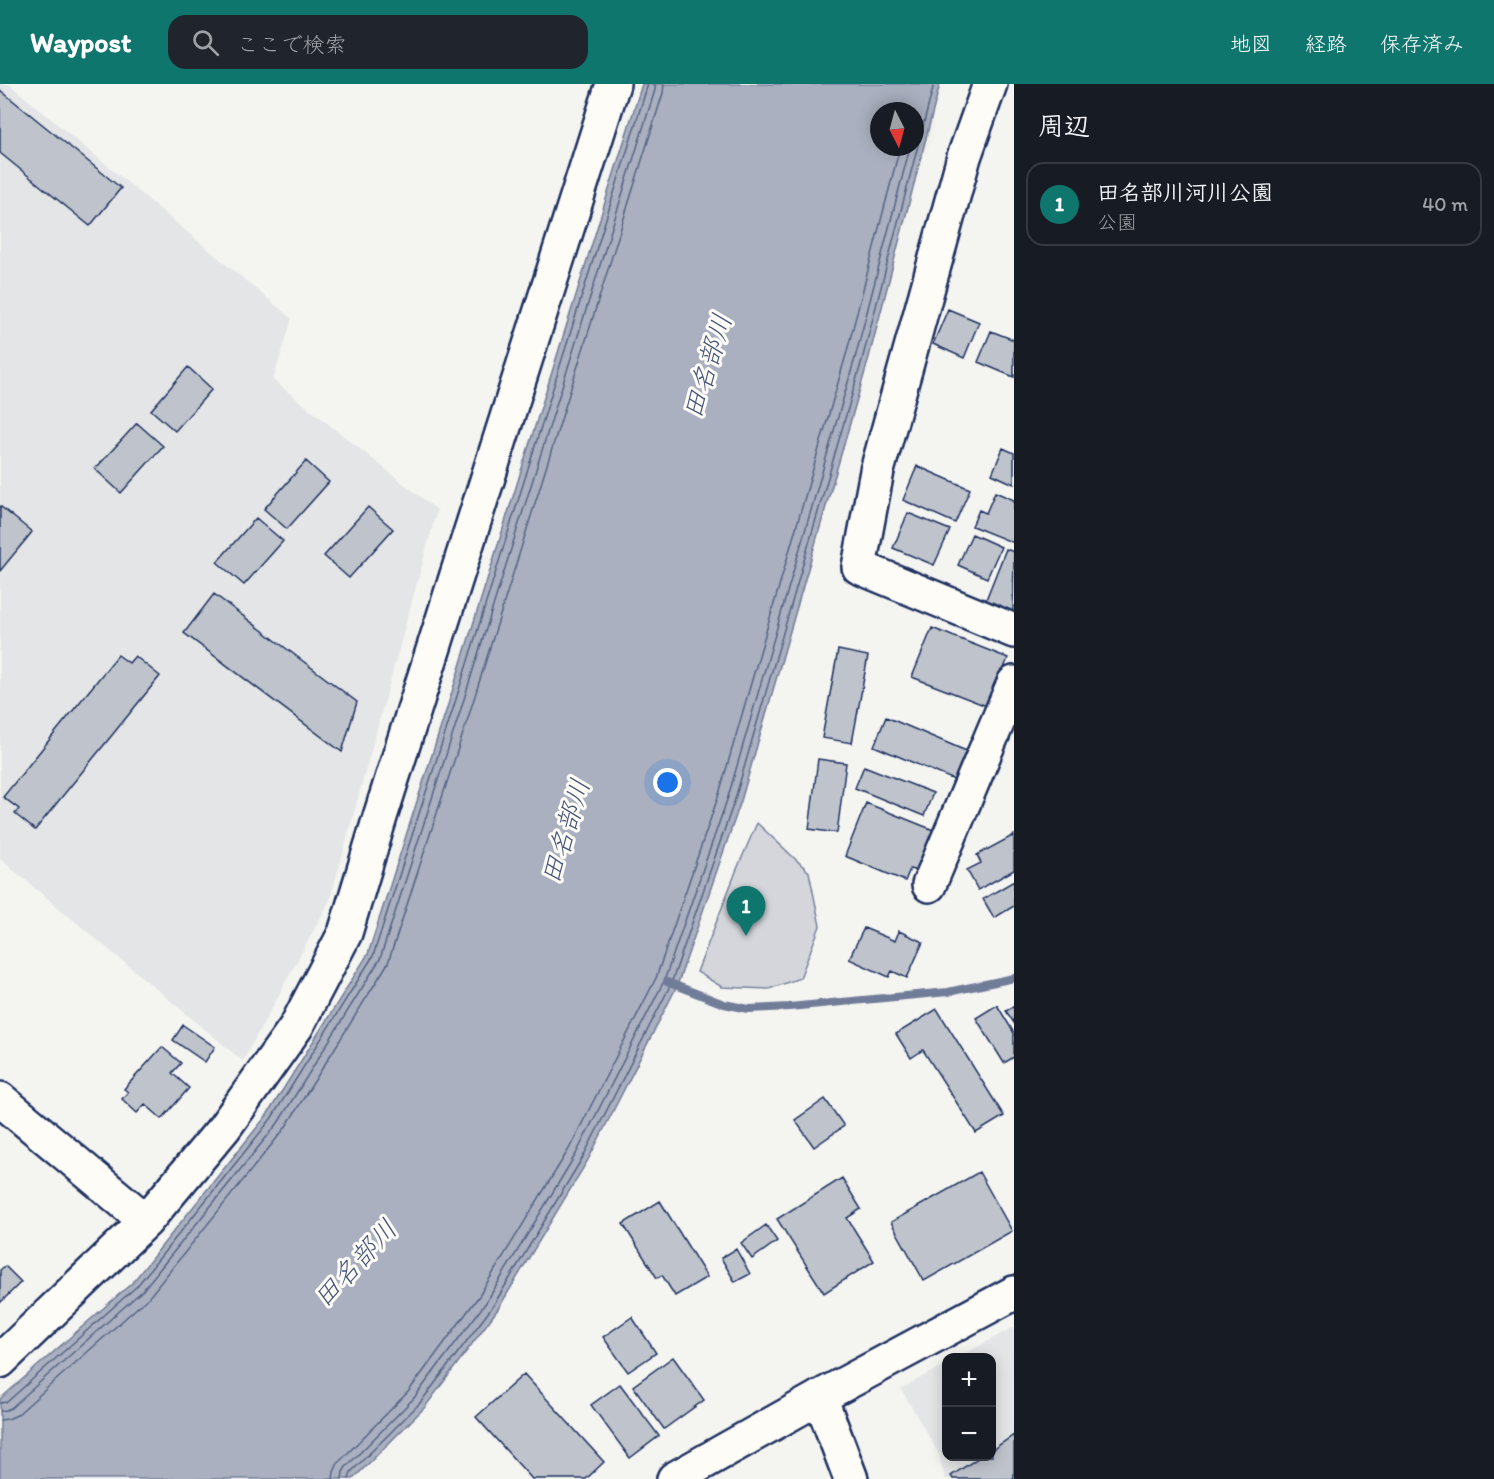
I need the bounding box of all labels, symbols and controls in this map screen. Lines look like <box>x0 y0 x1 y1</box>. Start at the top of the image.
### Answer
search box <box>168 15 588 69</box>
text: Waypost <box>30 25 132 59</box>
icon: search <box>189 26 222 59</box>
text: ここで検索 <box>237 31 347 58</box>
text: 地図 <box>1230 31 1272 56</box>
text: 経路 <box>1305 31 1347 56</box>
text: 保存済み <box>1380 31 1464 56</box>
north arrow <box>870 102 924 156</box>
text: 周辺 <box>1038 110 1090 142</box>
text: 田名部川河川公園 <box>1097 179 1273 206</box>
text: 1 <box>1055 192 1064 216</box>
text: 40 m <box>1422 192 1468 216</box>
text: 公園 <box>1097 210 1137 234</box>
water label: 田名部川 <box>675 310 739 422</box>
your location <box>653 768 682 797</box>
water label: 田名部川 <box>533 775 597 887</box>
pin: 1 <box>726 886 766 936</box>
water label: 田名部川 <box>306 1212 404 1314</box>
map controls <box>942 1353 996 1461</box>
button: + <box>942 1353 996 1407</box>
button: − <box>942 1407 996 1461</box>

